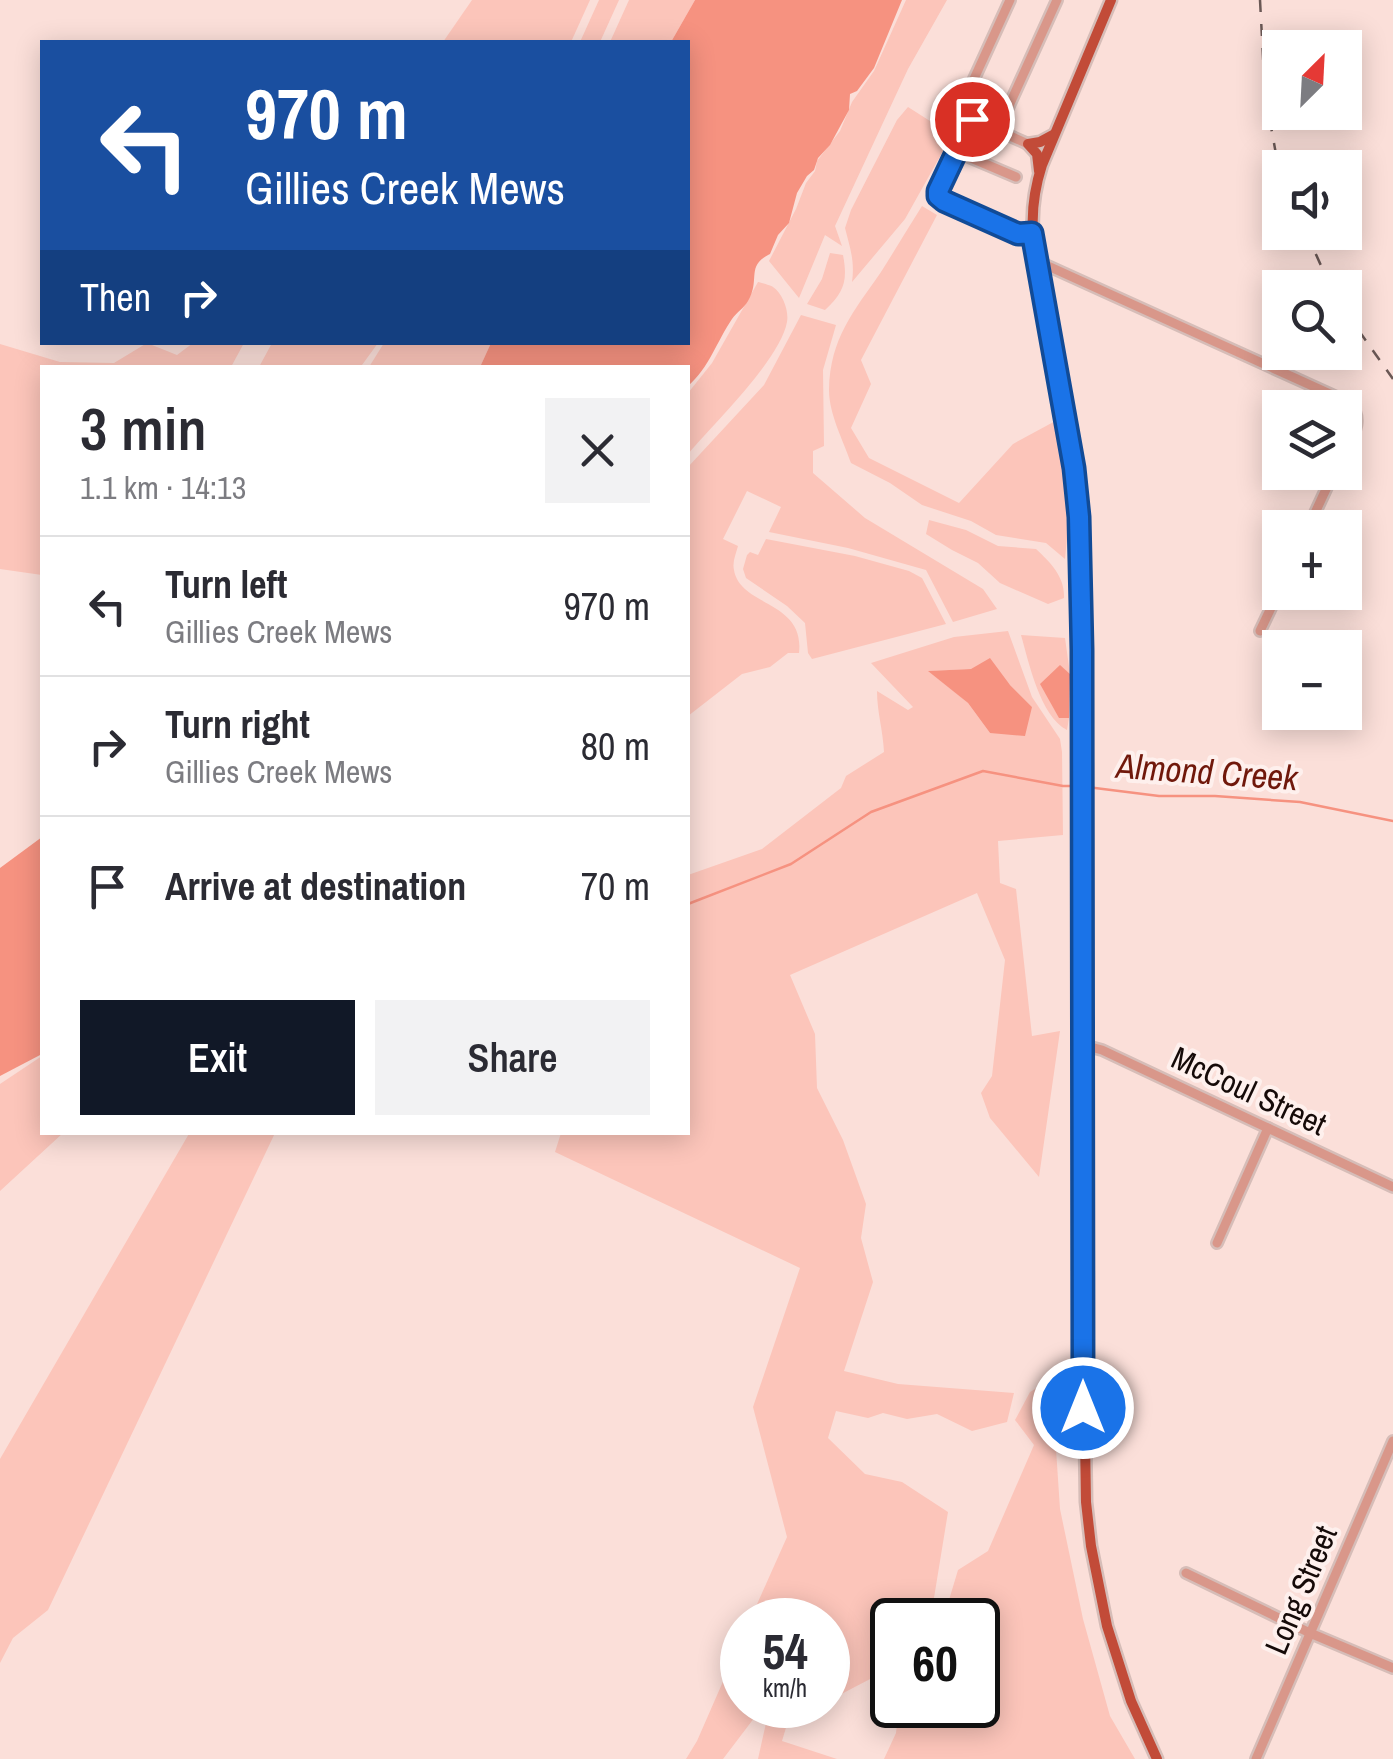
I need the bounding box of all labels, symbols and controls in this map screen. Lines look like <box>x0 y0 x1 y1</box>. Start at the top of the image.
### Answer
north arrow <box>1262 30 1362 130</box>
map controls <box>1262 30 1362 730</box>
text: 970 m <box>245 67 408 161</box>
pin <box>930 77 1015 162</box>
icon: left <box>80 80 210 210</box>
icon: arrive <box>945 92 1000 147</box>
button: sound <box>1262 150 1362 250</box>
text: Gillies Creek Mews <box>245 157 565 218</box>
icon: right <box>171 270 226 325</box>
button: search <box>1262 270 1362 370</box>
text: Then <box>80 272 151 323</box>
text: 3 min <box>80 388 207 469</box>
button: layers <box>1262 390 1362 490</box>
button: close <box>545 398 650 503</box>
text: 1.1 km · 14:13 <box>80 466 246 509</box>
button: + <box>1262 510 1362 610</box>
text: Turn left <box>165 559 287 610</box>
icon: left <box>80 579 135 634</box>
text: 970 m <box>563 581 650 632</box>
text: Gillies Creek Mews <box>165 610 392 653</box>
button: − <box>1262 630 1362 730</box>
text: Turn right <box>165 699 310 750</box>
icon: right <box>80 719 135 774</box>
text: 80 m <box>581 721 650 772</box>
water label: Almond Creek <box>1113 742 1301 801</box>
text: Gillies Creek Mews <box>165 750 392 793</box>
icon: arrive <box>80 859 135 914</box>
text: Arrive at destination <box>165 861 466 912</box>
text: 70 m <box>581 861 650 912</box>
button: Exit <box>80 1000 355 1115</box>
button: Share <box>375 1000 650 1115</box>
street label: McCoul Street <box>1165 1036 1334 1145</box>
position arrow <box>1031 1356 1135 1460</box>
street label: Long Street <box>1254 1519 1347 1661</box>
speed limit sign: 60 <box>870 1598 1000 1728</box>
text: 54 <box>762 1617 808 1685</box>
text: km/h <box>763 1671 807 1705</box>

